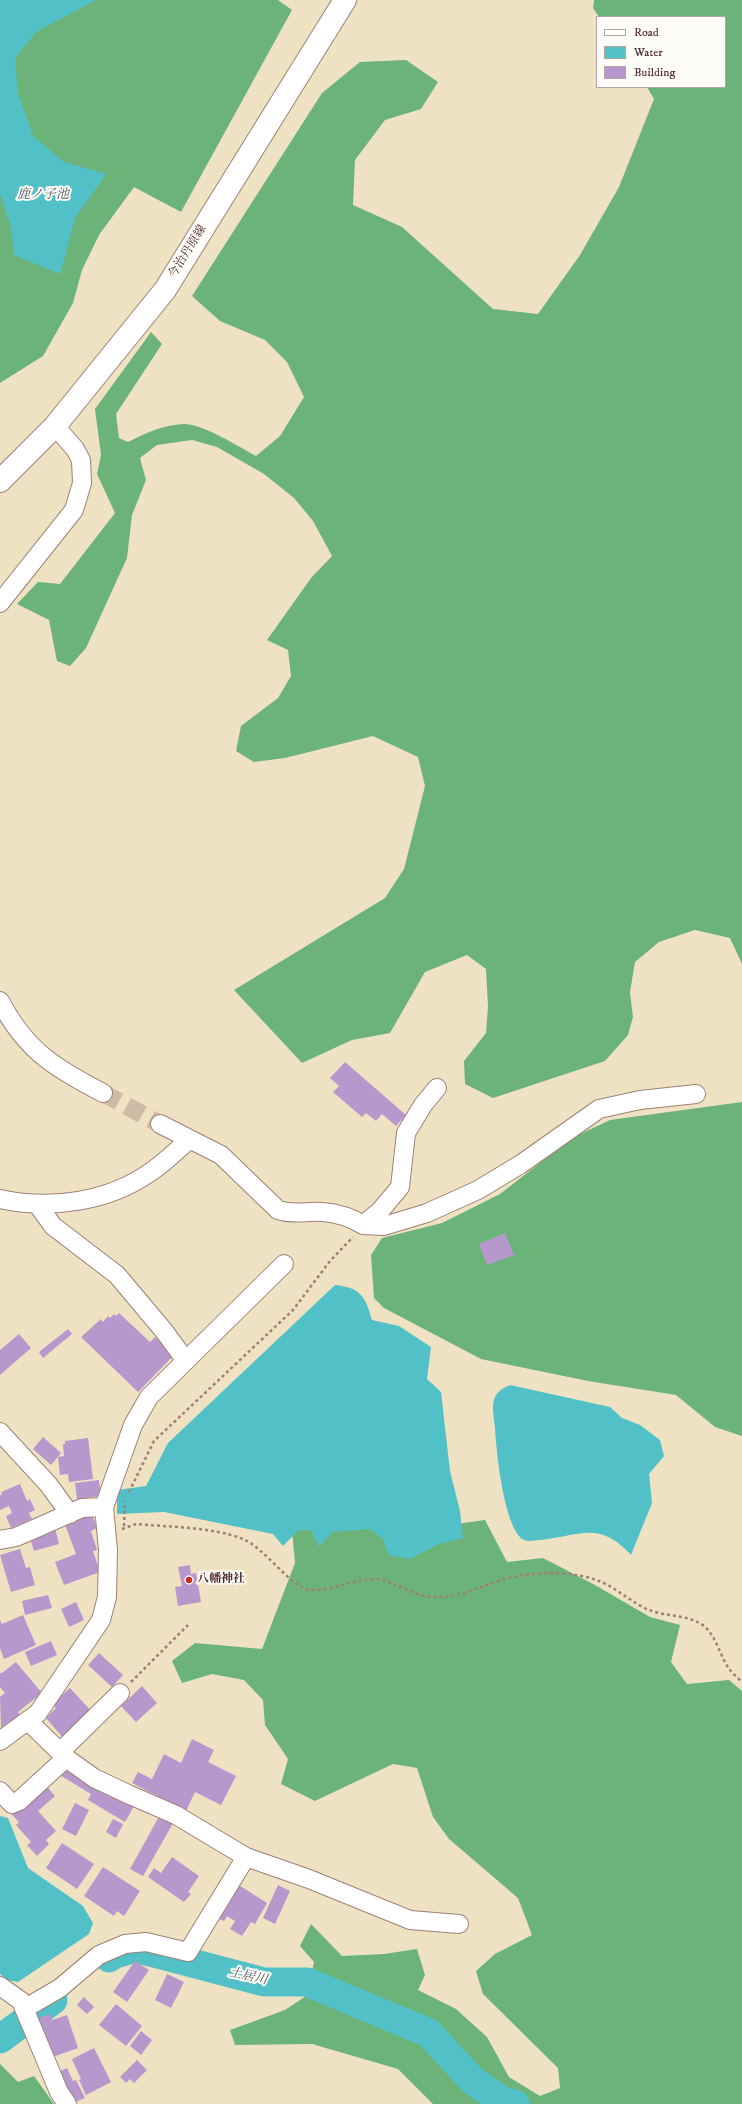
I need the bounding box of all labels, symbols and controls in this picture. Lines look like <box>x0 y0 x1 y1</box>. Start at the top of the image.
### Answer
legend <box>596 16 726 88</box>
text: Road <box>634 25 659 40</box>
text: Water <box>634 45 663 60</box>
text: Building <box>634 65 675 80</box>
water label: 鹿ノ子池 <box>17 187 69 203</box>
street label: 今治丹原線 <box>166 223 210 281</box>
place label: 八幡神社 <box>197 1573 245 1587</box>
marker: 八幡神社 <box>184 1575 194 1585</box>
water label: 土居川 <box>227 1965 269 1989</box>

